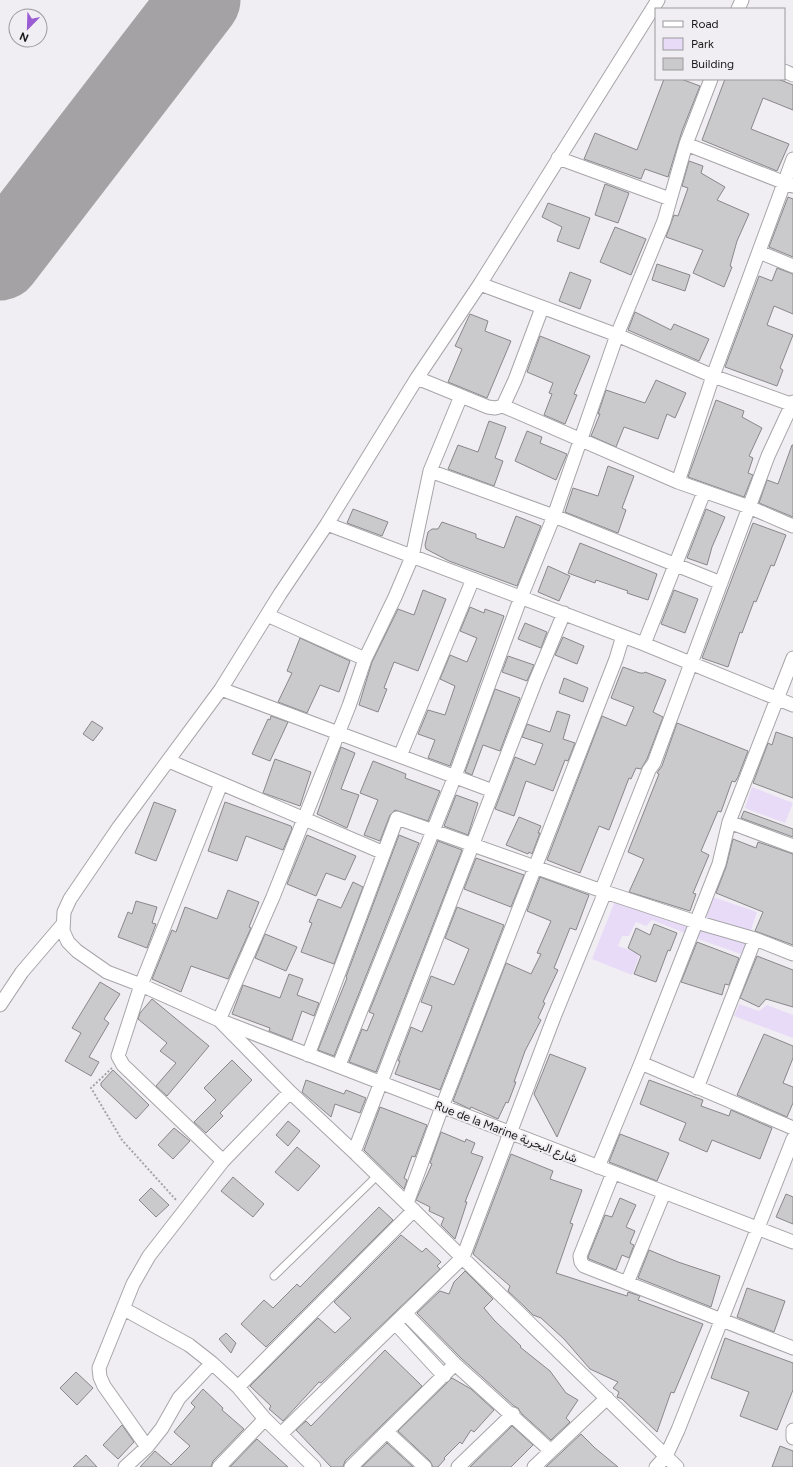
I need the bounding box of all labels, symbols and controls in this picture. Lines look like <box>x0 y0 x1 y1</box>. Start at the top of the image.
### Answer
north arrow <box>8 8 48 48</box>
legend <box>655 8 785 80</box>
text: Road <box>691 17 719 31</box>
text: N <box>18 29 31 44</box>
text: Park <box>691 37 714 51</box>
text: Building <box>691 57 734 71</box>
street label: Rue de la Marine شارع البحرية <box>432 1098 579 1168</box>

